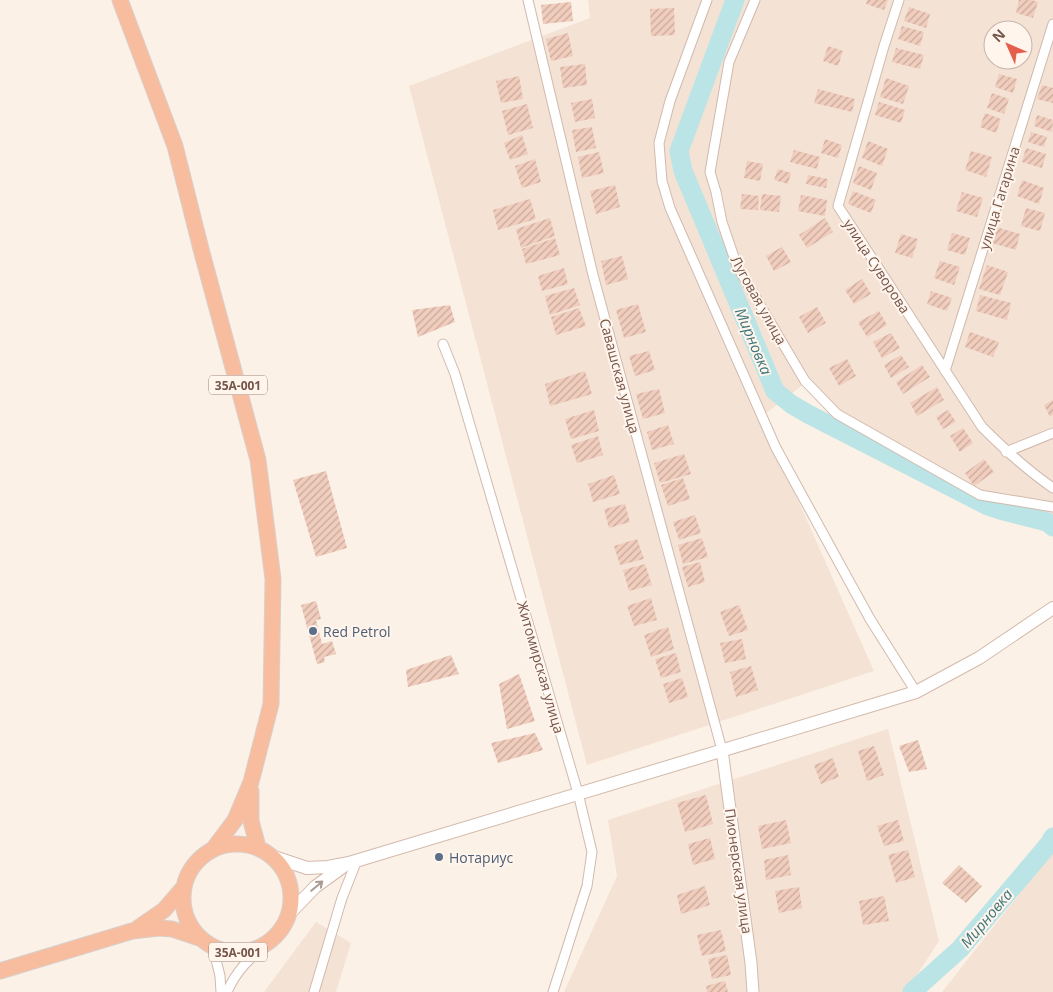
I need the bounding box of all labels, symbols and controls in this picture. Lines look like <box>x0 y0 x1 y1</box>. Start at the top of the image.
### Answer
north arrow <box>983 20 1033 70</box>
text: N <box>988 25 1009 46</box>
street label: улица Гагарина <box>974 144 1024 252</box>
street label: улица Суворова <box>839 215 915 317</box>
street label: Луговая улица <box>727 252 791 348</box>
water label: Мирновка <box>731 304 777 378</box>
street label: Савашская улица <box>595 316 645 436</box>
road number: 35А-001 <box>209 376 267 394</box>
street label: Житомирская улица <box>513 599 569 735</box>
place label: Red Petrol <box>323 622 391 641</box>
marker: Red Petrol <box>307 625 319 637</box>
street label: Пионерская улица <box>721 807 757 935</box>
place label: Нотариус <box>449 848 514 867</box>
marker: Нотариус <box>433 851 445 863</box>
one-way arrow <box>310 881 323 892</box>
water label: Мирновка <box>956 884 1017 952</box>
road number: 35А-001 <box>209 942 267 962</box>

